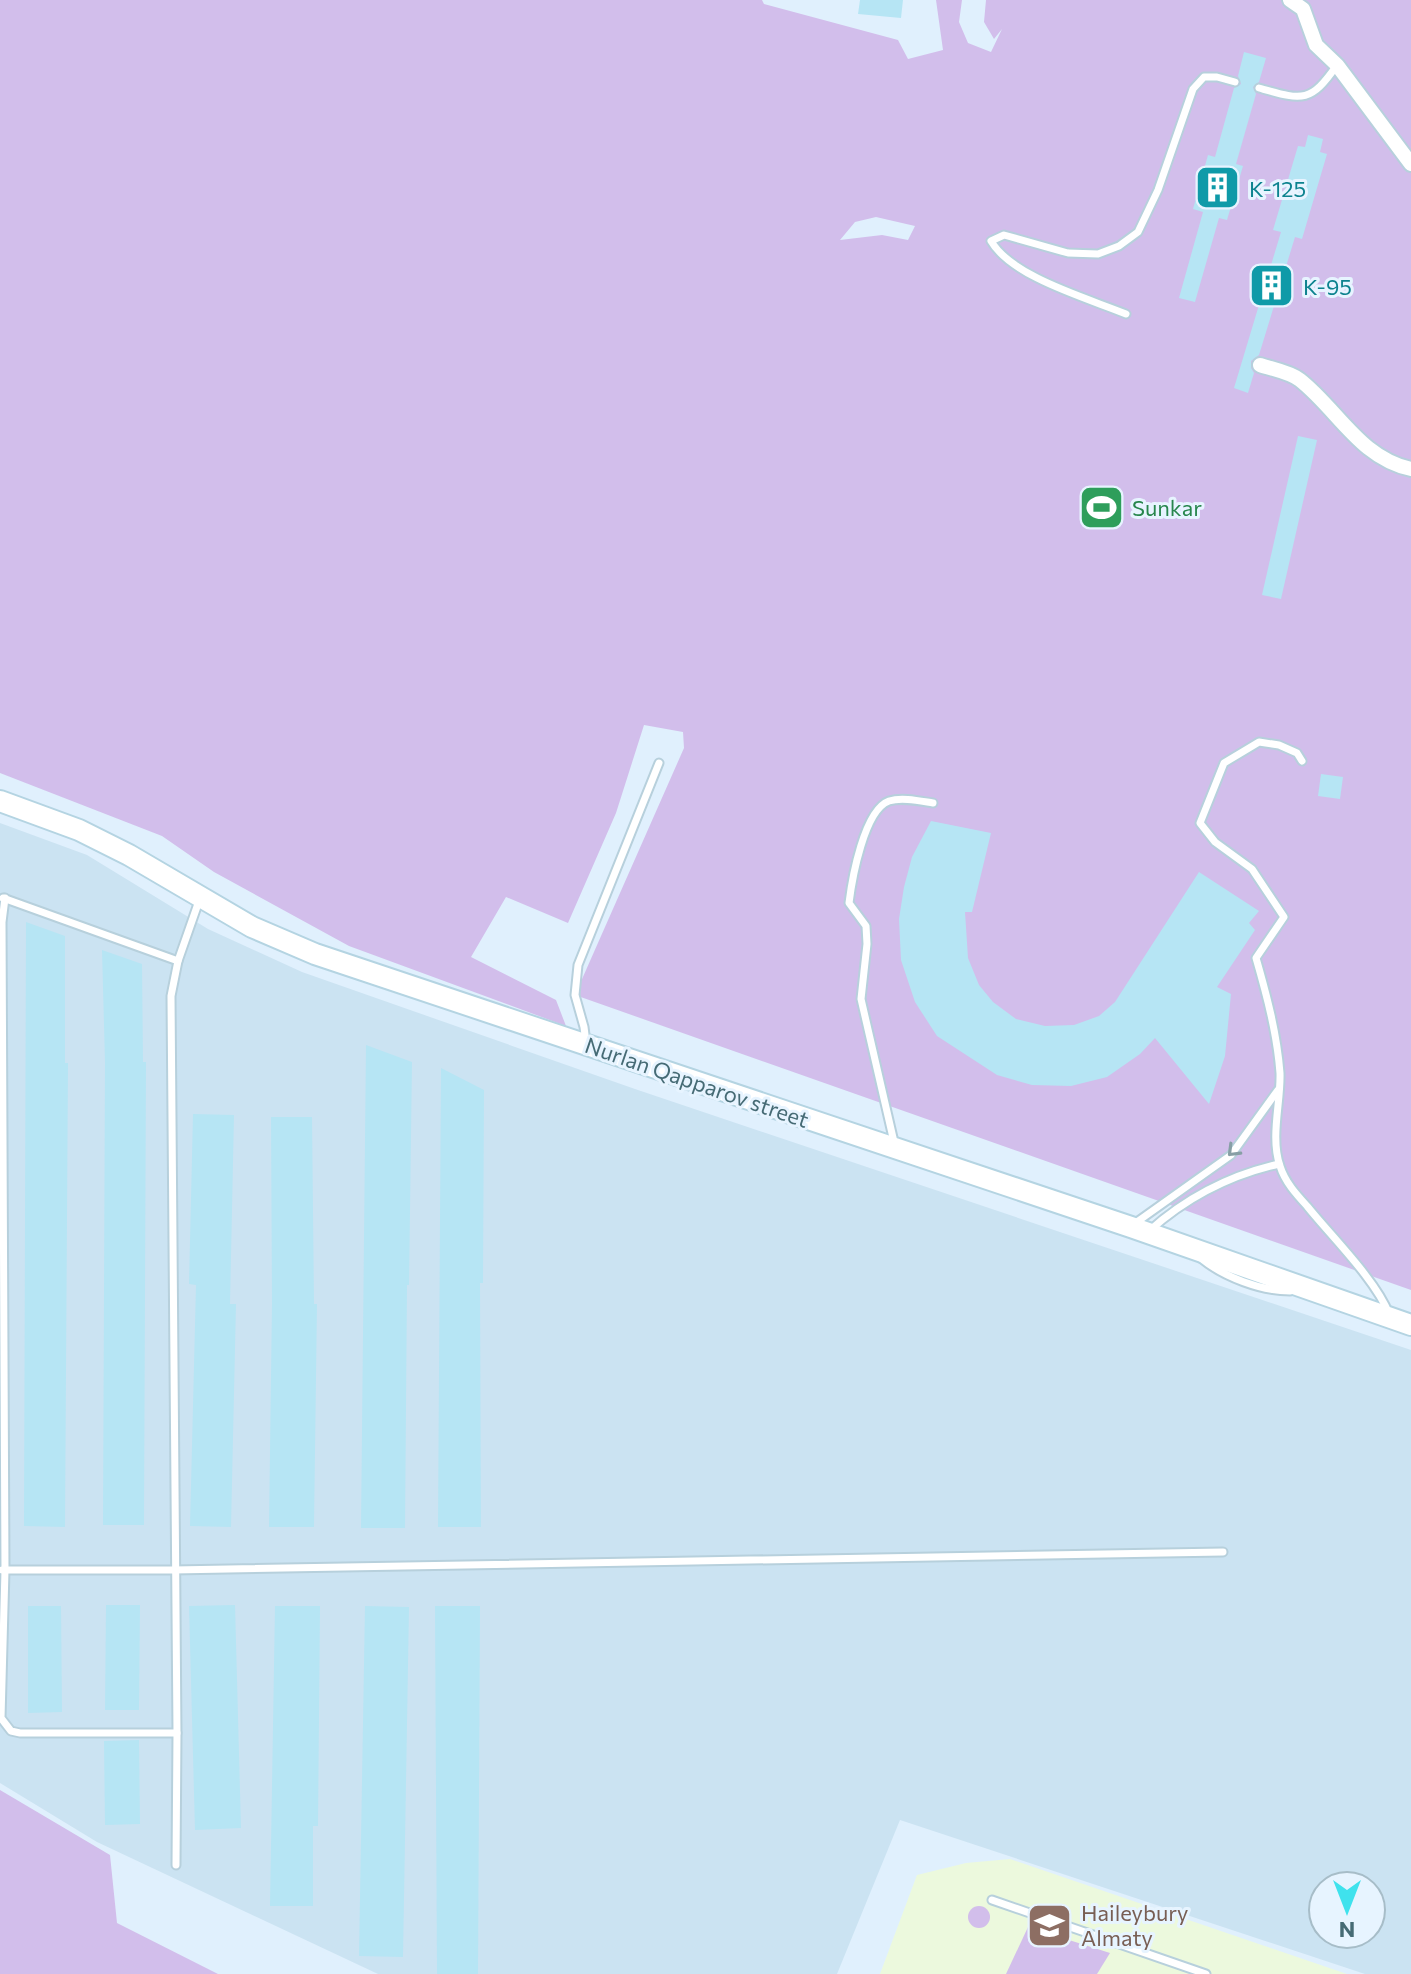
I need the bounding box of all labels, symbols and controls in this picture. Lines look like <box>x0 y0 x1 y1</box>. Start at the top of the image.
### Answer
building icon: K-125 <box>1194 164 1242 212</box>
place label: K-125 <box>1249 175 1306 202</box>
building icon: K-95 <box>1248 262 1296 310</box>
place label: K-95 <box>1303 273 1352 300</box>
sports icon: Sunkar <box>1077 483 1125 531</box>
place label: Sunkar <box>1132 494 1202 521</box>
street label: Nurlan Qapparov street <box>582 1031 812 1133</box>
one-way arrow <box>1228 1142 1242 1156</box>
north arrow <box>1307 1870 1387 1950</box>
place label: Haileybury Almaty <box>1081 1899 1188 1951</box>
school or university icon: Haileybury Almaty <box>1026 1901 1074 1949</box>
text: N <box>1339 1917 1355 1944</box>

